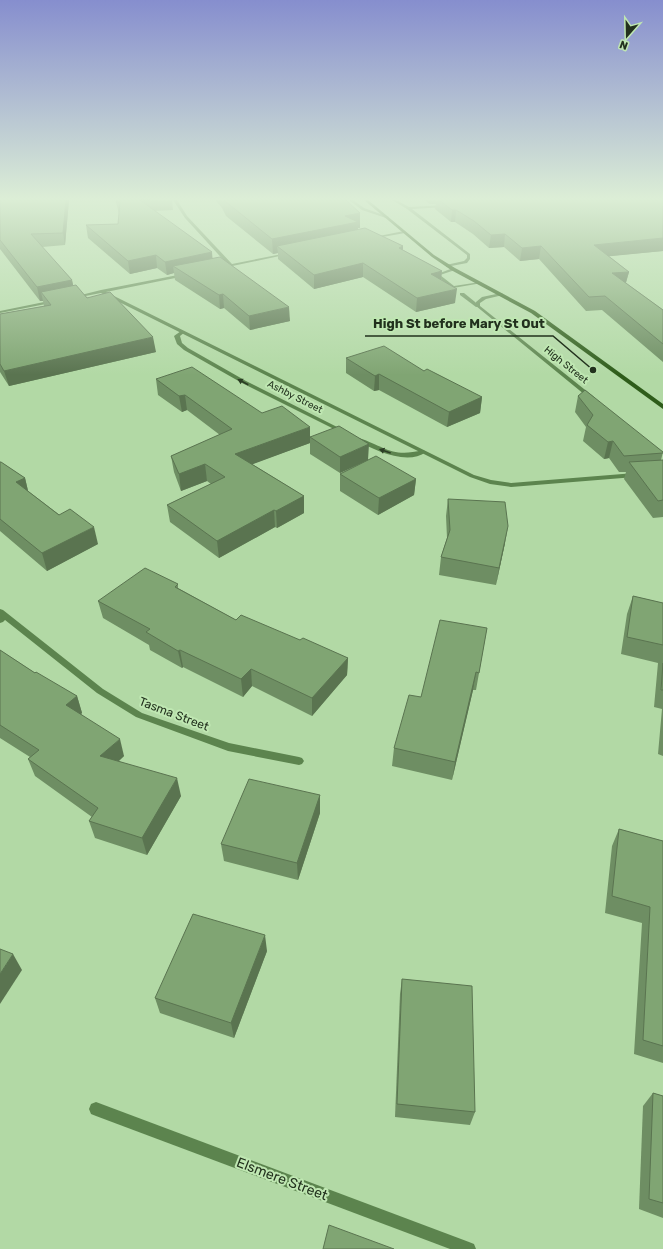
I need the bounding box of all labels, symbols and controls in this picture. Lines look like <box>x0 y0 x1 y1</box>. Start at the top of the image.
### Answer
north arrow <box>607 16 647 56</box>
text: N <box>618 37 630 52</box>
callout: High St before Mary St Out <box>365 311 553 336</box>
text: High St before Mary St Out <box>373 316 545 331</box>
street label: High Street <box>542 344 590 386</box>
one-way arrow <box>237 378 249 385</box>
street label: Ashby Street <box>265 378 325 416</box>
one-way arrow <box>378 448 390 454</box>
street label: Tasma Street <box>137 694 211 734</box>
street label: Elsmere Street <box>234 1154 330 1204</box>

